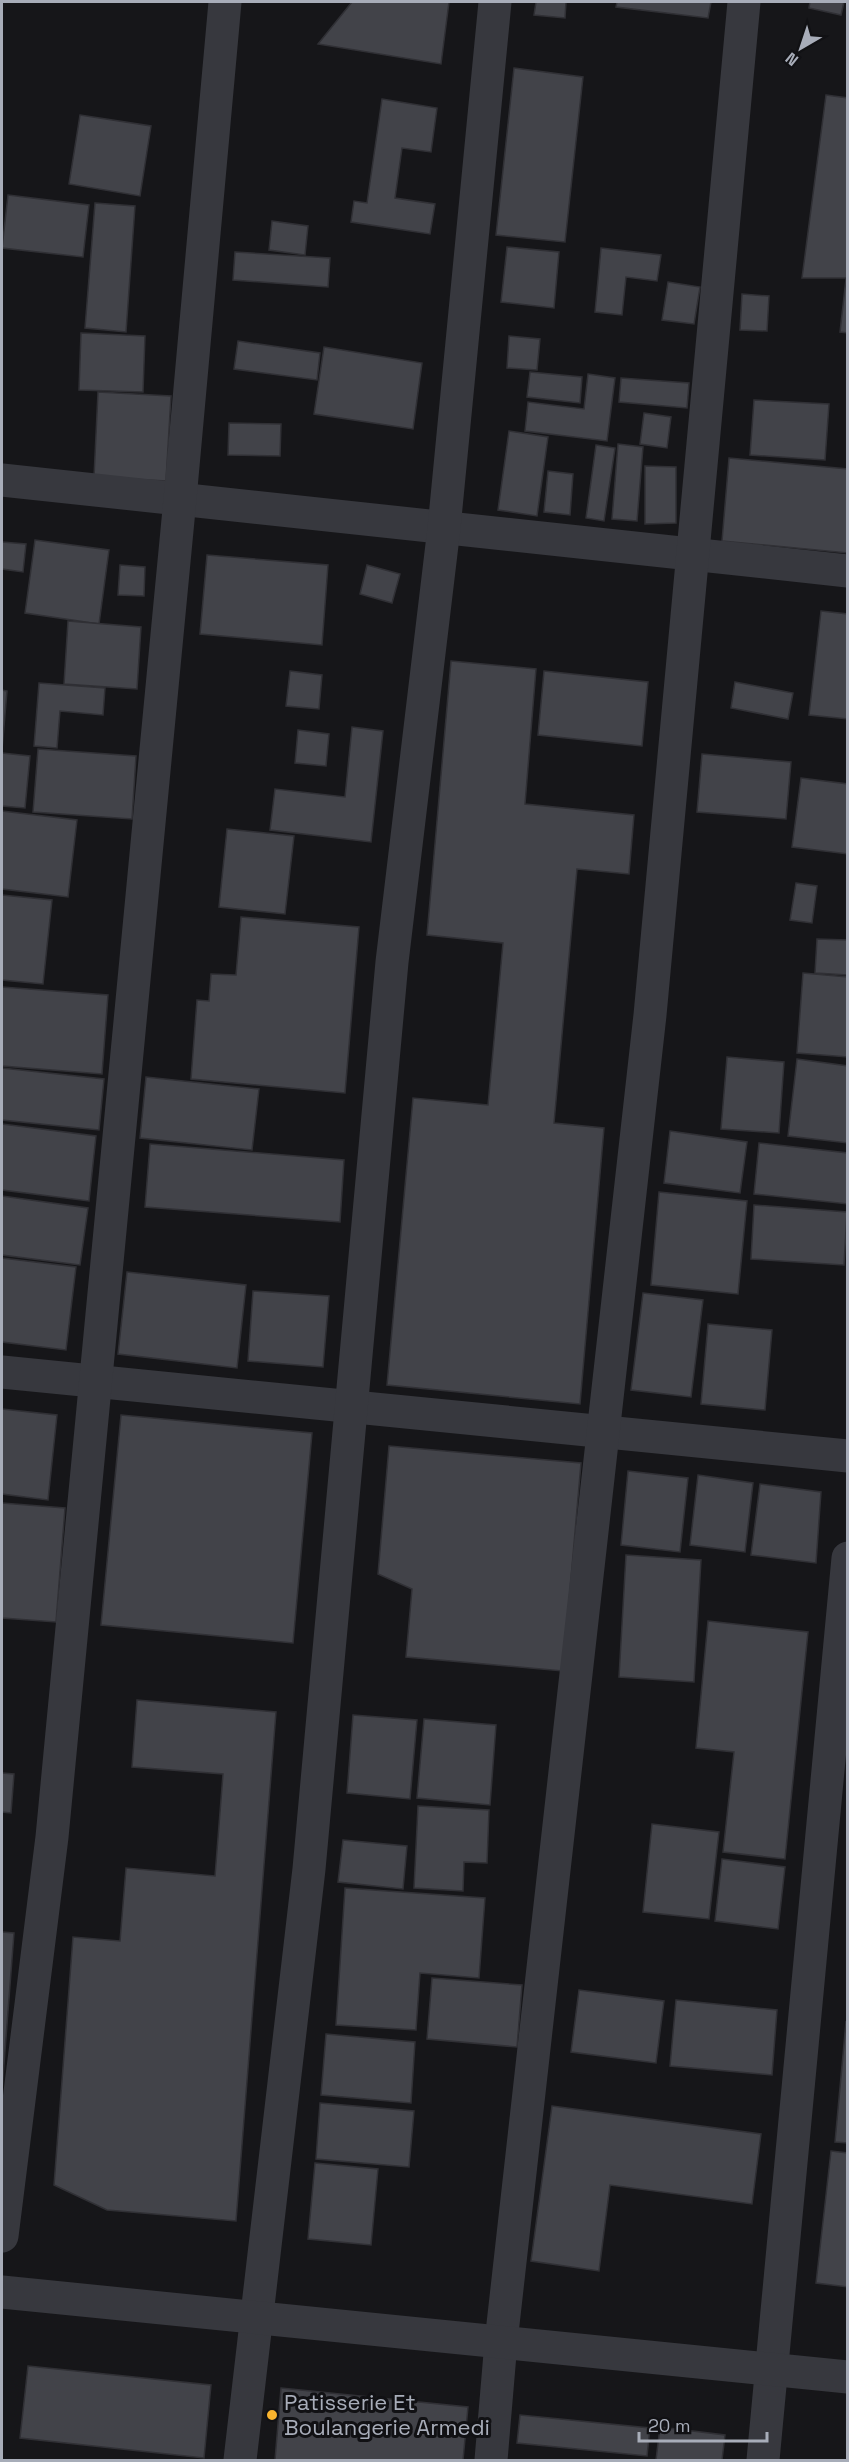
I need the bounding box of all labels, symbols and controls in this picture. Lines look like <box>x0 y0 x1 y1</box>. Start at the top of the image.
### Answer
north arrow <box>771 18 831 78</box>
text: N <box>781 48 803 71</box>
place label: Patisserie Et Boulangerie Armedi <box>284 2388 490 2441</box>
scale bar <box>639 2405 766 2443</box>
marker: Patisserie Et Boulangerie Armedi <box>265 2408 279 2422</box>
text: 20 m <box>648 2414 691 2437</box>

